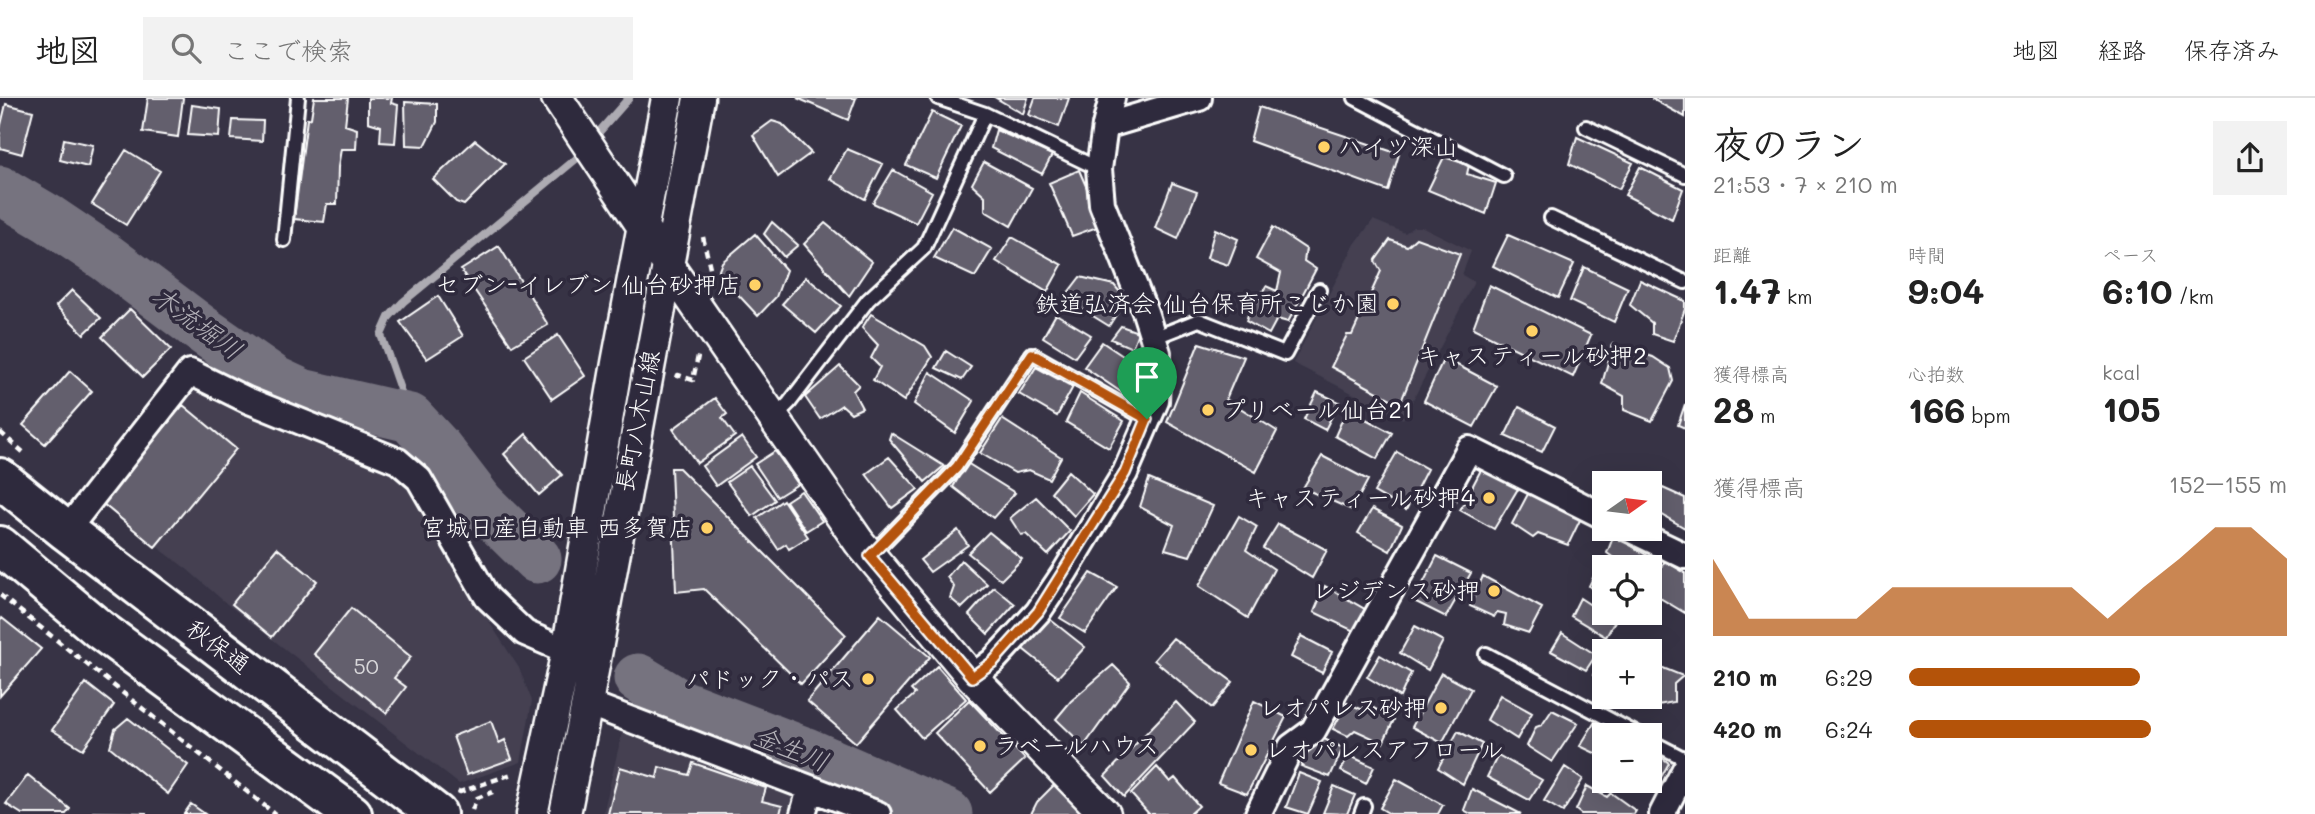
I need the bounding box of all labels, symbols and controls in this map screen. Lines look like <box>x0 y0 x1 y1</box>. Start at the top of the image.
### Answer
search box <box>143 17 633 80</box>
text: 地図 <box>35 27 101 70</box>
icon: search <box>167 29 205 67</box>
text: ここで検索 <box>223 33 353 67</box>
text: 地図 <box>2012 34 2060 65</box>
text: 経路 <box>2098 34 2146 65</box>
text: 保存済み <box>2184 34 2280 65</box>
text: 夜のラン <box>1713 118 1865 168</box>
button: share <box>2213 121 2287 195</box>
place label: ハイツ深山 <box>1338 130 1458 161</box>
marker: ハイツ深山 <box>1316 139 1332 155</box>
text: 21:53 · 7 × 210 m <box>1713 169 1898 199</box>
text: 距離 <box>1713 242 1751 267</box>
text: 時間 <box>1908 242 1946 267</box>
text: ペース <box>2102 242 2158 267</box>
text: 1.47 <box>1713 267 1781 313</box>
text: 9:04 <box>1908 267 1984 313</box>
text: 6:10 <box>2102 267 2173 313</box>
place label: セブン-イレブン 仙台砂押店 <box>435 268 741 299</box>
marker: セブン-イレブン 仙台砂押店 <box>747 277 763 293</box>
water label: 木流堀川 <box>146 278 250 367</box>
text: km <box>1781 284 1812 309</box>
text: /km <box>2173 284 2214 309</box>
place label: 鉄道弘済会 仙台保育所こじか園 <box>1035 287 1379 318</box>
marker: 鉄道弘済会 仙台保育所こじか園 <box>1385 296 1401 312</box>
marker: キャスティール砂押2 <box>1524 323 1540 339</box>
place label: キャスティール砂押2 <box>1417 339 1647 370</box>
street label: 長町八木山線 <box>608 347 665 494</box>
pin <box>1117 347 1177 419</box>
icon: arrive <box>1128 358 1166 396</box>
text: kcal <box>2102 360 2140 385</box>
text: 獲得標高 <box>1713 361 1789 386</box>
text: 心拍数 <box>1908 361 1965 386</box>
text: 105 <box>2102 385 2161 431</box>
text: 28 <box>1713 386 1754 432</box>
text: 166 <box>1908 386 1966 432</box>
place label: プリベール仙台21 <box>1222 393 1413 424</box>
marker: プリベール仙台21 <box>1200 402 1216 418</box>
text: m <box>1754 403 1776 428</box>
text: bpm <box>1966 403 2011 428</box>
text: 152–155 m <box>2169 469 2287 499</box>
north arrow <box>1592 471 1662 541</box>
map controls <box>1592 471 1662 793</box>
text: 獲得標高 <box>1713 472 1805 502</box>
place label: キャスティール砂押4 <box>1245 481 1475 512</box>
marker: キャスティール砂押4 <box>1481 490 1497 506</box>
place label: 宮城日産自動車 西多賀店 <box>421 511 693 542</box>
marker: 宮城日産自動車 西多賀店 <box>699 520 715 536</box>
button: locate <box>1592 555 1662 625</box>
place label: レジデンス砂押 <box>1312 574 1480 605</box>
marker: レジデンス砂押 <box>1486 583 1502 599</box>
street label: 秋保通 <box>181 612 257 680</box>
button: + <box>1592 639 1662 709</box>
house number: 50 <box>353 652 379 679</box>
place label: パドック・パス <box>686 662 854 693</box>
text: 210 m <box>1713 662 1777 692</box>
text: 6:29 <box>1825 662 1872 692</box>
marker: パドック・パス <box>860 671 876 687</box>
place label: レオパレス砂押 <box>1259 691 1427 722</box>
marker: レオパレス砂押 <box>1433 700 1449 716</box>
text: 420 m <box>1713 714 1782 744</box>
text: 6:24 <box>1825 714 1872 744</box>
water label: 金生川 <box>749 718 834 778</box>
button: − <box>1592 723 1662 793</box>
place label: ラベールハウス <box>994 729 1159 760</box>
place label: レオパレスアフロール <box>1265 733 1504 764</box>
marker: ラベールハウス <box>972 738 988 754</box>
marker: レオパレスアフロール <box>1243 742 1259 758</box>

